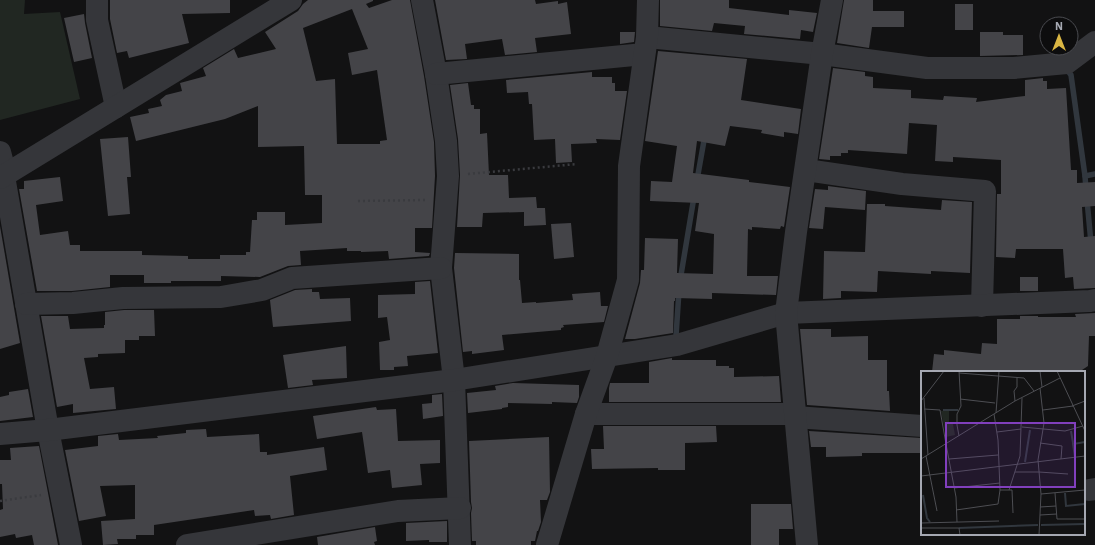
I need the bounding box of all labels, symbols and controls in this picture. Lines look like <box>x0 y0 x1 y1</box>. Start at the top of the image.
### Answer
north arrow <box>1039 16 1079 56</box>
text: N <box>1055 19 1063 33</box>
inset map <box>921 371 1085 535</box>

